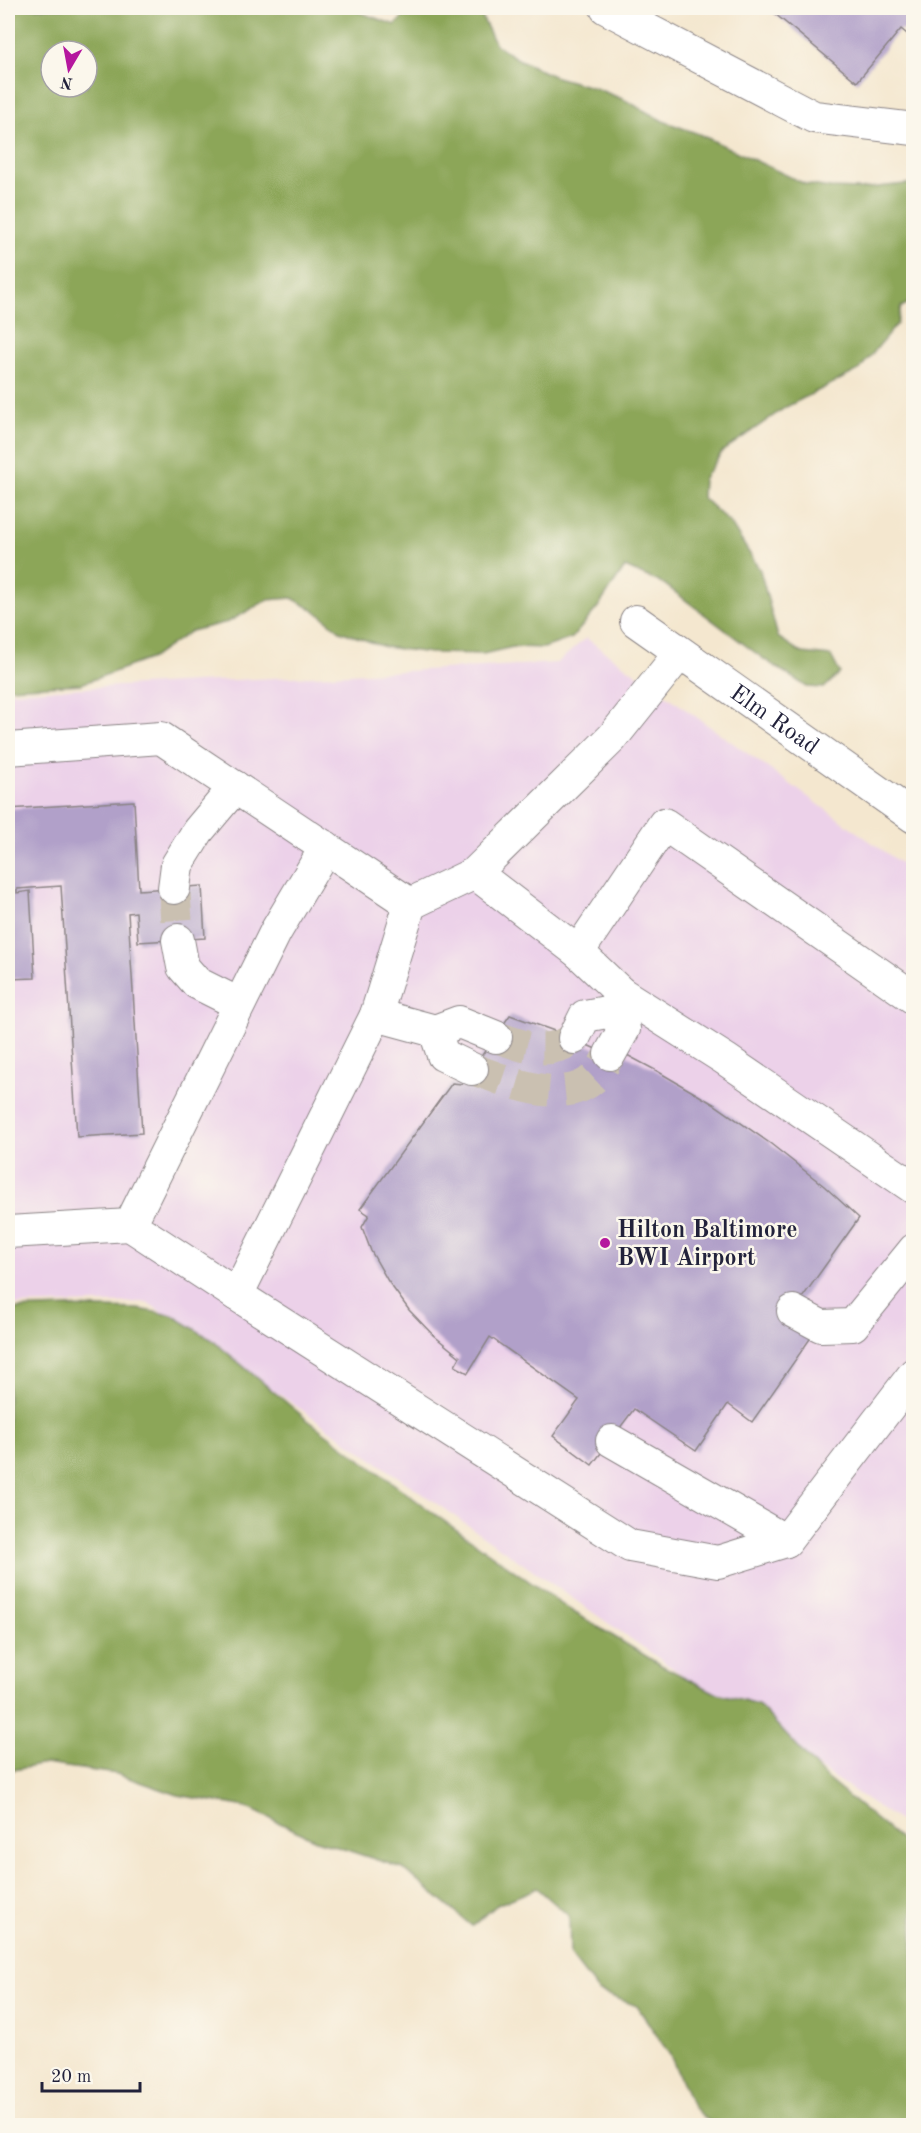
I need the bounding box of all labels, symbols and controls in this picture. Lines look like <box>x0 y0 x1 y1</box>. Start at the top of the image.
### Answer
north arrow <box>39 39 99 99</box>
text: N <box>59 73 74 91</box>
street label: Elm Road <box>725 681 823 760</box>
place label: Hilton Baltimore BWI Airport <box>617 1219 798 1271</box>
marker: Hilton Baltimore BWI Airport <box>598 1236 612 1250</box>
scale bar <box>42 2055 140 2093</box>
text: 20 m <box>51 2068 91 2086</box>

